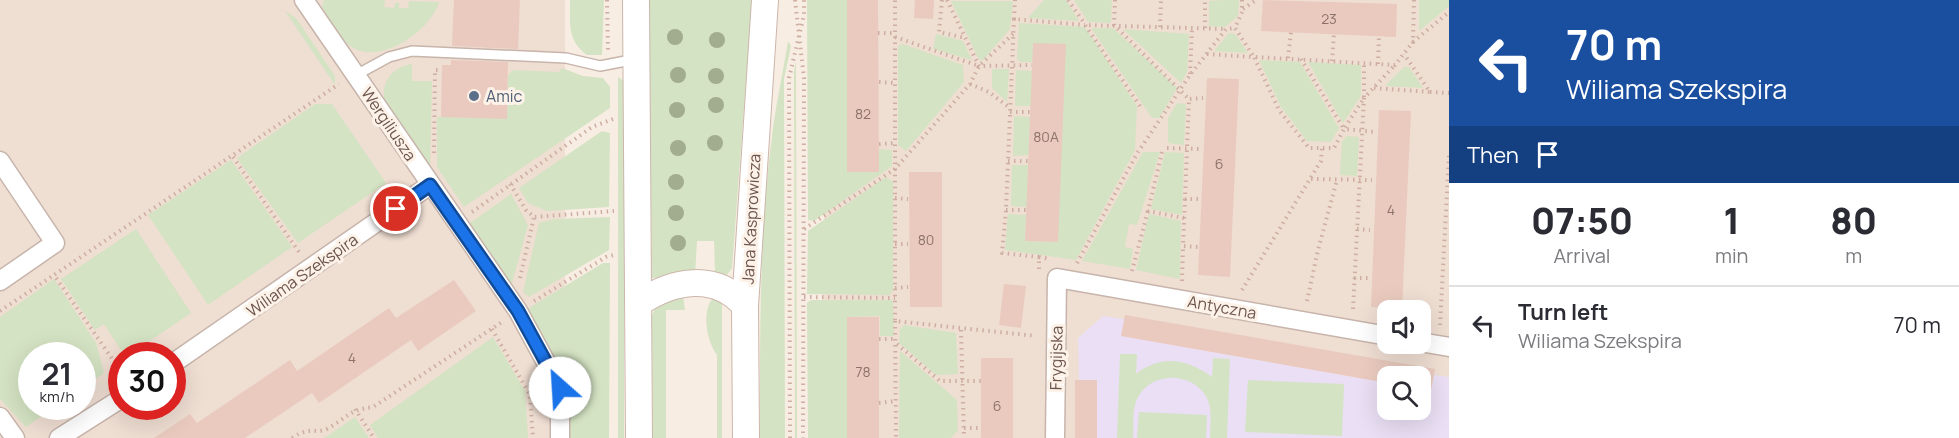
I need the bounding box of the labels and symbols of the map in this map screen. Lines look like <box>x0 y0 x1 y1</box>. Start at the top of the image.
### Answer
house number: 23 <box>1321 9 1337 28</box>
street label: Wergiliusza <box>356 83 422 165</box>
place label: Amic <box>486 85 522 107</box>
marker: Amic <box>467 89 481 103</box>
house number: 82 <box>855 104 871 123</box>
house number: 80A <box>1033 127 1059 146</box>
street label: Jana Kasprowicza <box>737 153 765 285</box>
house number: 6 <box>1215 154 1223 173</box>
pin <box>370 183 421 234</box>
house number: 4 <box>1387 200 1395 219</box>
street label: Wiliama Szekspira <box>242 228 362 322</box>
house number: 80 <box>918 230 934 249</box>
street label: Antyczna <box>1186 290 1258 324</box>
street label: Frygijska <box>1044 326 1068 390</box>
speed limit sign: 30 <box>108 342 186 420</box>
house number: 4 <box>348 348 356 367</box>
position arrow <box>528 356 592 420</box>
house number: 78 <box>855 362 871 381</box>
house number: 6 <box>993 396 1001 415</box>

